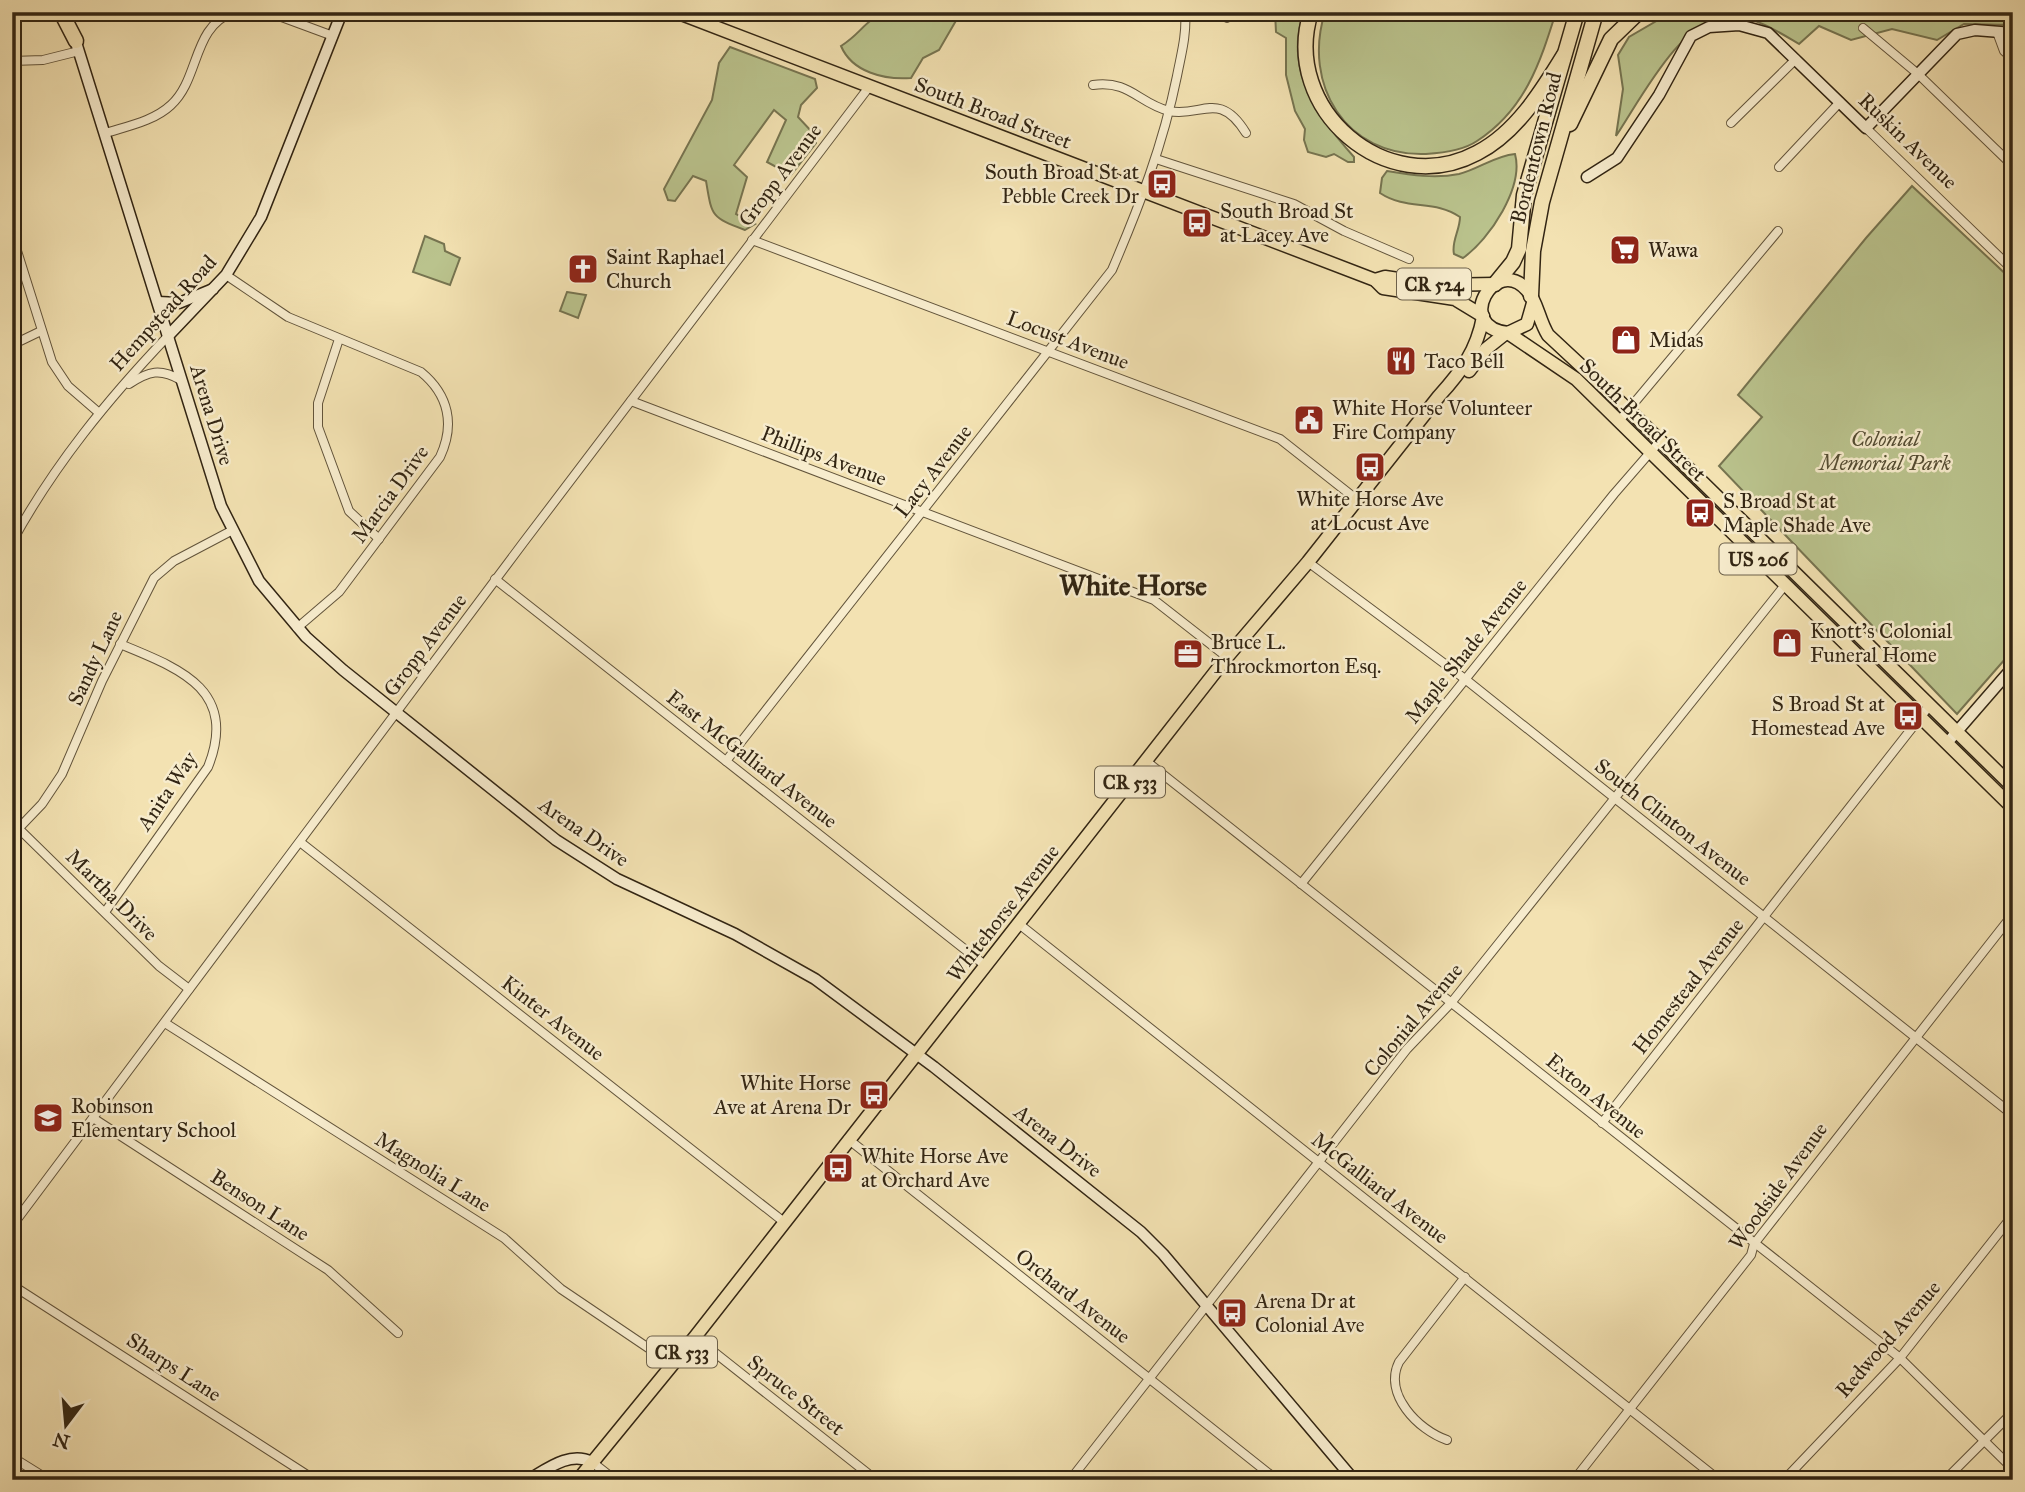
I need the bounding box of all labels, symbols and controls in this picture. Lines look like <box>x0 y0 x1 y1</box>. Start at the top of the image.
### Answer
street label: Bordentown Road <box>1505 69 1568 227</box>
street label: South Broad Street <box>911 71 1076 155</box>
street label: Ruskin Avenue <box>1853 87 1963 195</box>
street label: Gropp Avenue <box>733 118 827 232</box>
place label: South Broad St at Pebble Creek Dr <box>985 159 1140 209</box>
bus stop icon: South Broad St at Pebble Creek Dr <box>1145 167 1179 201</box>
place label: South Broad St at Lacey Ave <box>1220 198 1354 248</box>
bus stop icon: South Broad St at Lacey Ave <box>1180 206 1214 240</box>
supermarket icon: Wawa <box>1608 233 1642 267</box>
place label: Wawa <box>1648 237 1698 263</box>
place label: Saint Raphael Church <box>606 244 725 294</box>
street label: Hempstead Road <box>104 249 222 376</box>
church icon: Saint Raphael Church <box>566 252 600 286</box>
road number: CR 524 <box>1397 268 1471 300</box>
street label: Locust Avenue <box>1003 305 1133 375</box>
shop icon: Midas <box>1609 323 1643 357</box>
place label: Midas <box>1649 327 1703 353</box>
restaurant icon: Taco Bell <box>1384 344 1418 378</box>
place label: Taco Bell <box>1424 348 1504 374</box>
street label: South Broad Street <box>1574 353 1712 487</box>
street label: Arena Drive <box>184 361 240 469</box>
place label: White Horse Volunteer Fire Company <box>1332 395 1532 445</box>
public building icon: White Horse Volunteer Fire Company <box>1292 403 1326 437</box>
street label: Lacy Avenue <box>889 419 977 523</box>
street label: Phillips Avenue <box>758 420 891 492</box>
park label: Colonial Memorial Park <box>1817 426 1951 476</box>
street label: Marcia Drive <box>346 440 434 548</box>
bus stop icon: White Horse Ave at Locust Ave <box>1353 450 1387 484</box>
place label: White Horse Ave at Locust Ave <box>1296 486 1444 536</box>
place label: S Broad St at Maple Shade Ave <box>1723 488 1871 538</box>
bus stop icon: S Broad St at Maple Shade Ave <box>1683 496 1717 530</box>
road number: US 206 <box>1720 544 1796 574</box>
district label: White Horse <box>1059 568 1207 603</box>
street label: Maple Shade Avenue <box>1399 573 1533 729</box>
street label: Gropp Avenue <box>378 588 472 702</box>
street label: Sandy Lane <box>62 606 128 710</box>
place label: Knott's Colonial Funeral Home <box>1810 618 1952 668</box>
shop icon: Knott's Colonial Funeral Home <box>1770 626 1804 660</box>
place label: Bruce L. Throckmorton Esq. <box>1211 629 1381 679</box>
office icon: Bruce L. Throckmorton Esq. <box>1171 637 1205 671</box>
street label: East McGalliard Avenue <box>661 684 843 834</box>
place label: S Broad St at Homestead Ave <box>1750 691 1886 741</box>
bus stop icon: S Broad St at Homestead Ave <box>1891 699 1925 733</box>
street label: Anita Way <box>131 746 203 836</box>
street label: South Clinton Avenue <box>1589 753 1757 891</box>
road number: CR 533 <box>1095 766 1165 797</box>
street label: Arena Drive <box>533 791 634 873</box>
street label: Whitehorse Avenue <box>941 839 1065 987</box>
street label: Martha Drive <box>61 844 164 947</box>
street label: Homestead Avenue <box>1627 913 1749 1059</box>
street label: Colonial Avenue <box>1358 958 1468 1082</box>
street label: Kinter Avenue <box>496 970 610 1066</box>
street label: Exton Avenue <box>1541 1048 1652 1144</box>
place label: White Horse Ave at Arena Dr <box>713 1070 851 1120</box>
bus stop icon: White Horse Ave at Arena Dr <box>857 1078 891 1112</box>
place label: Robinson Elementary School <box>71 1093 236 1143</box>
street label: Arena Drive <box>1008 1098 1107 1183</box>
school or university icon: Robinson Elementary School <box>31 1101 65 1135</box>
street label: Woodside Avenue <box>1723 1117 1833 1255</box>
street label: Magnolia Lane <box>370 1126 496 1218</box>
street label: McGalliard Avenue <box>1306 1127 1454 1250</box>
place label: White Horse Ave at Orchard Ave <box>861 1143 1009 1193</box>
bus stop icon: White Horse Ave at Orchard Ave <box>821 1151 855 1185</box>
street label: Benson Lane <box>206 1163 315 1247</box>
street label: Orchard Avenue <box>1010 1243 1136 1349</box>
street label: Redwood Avenue <box>1830 1275 1946 1403</box>
place label: Arena Dr at Colonial Ave <box>1254 1288 1365 1338</box>
bus stop icon: Arena Dr at Colonial Ave <box>1215 1296 1249 1330</box>
street label: Sharps Lane <box>122 1327 226 1407</box>
road number: CR 533 <box>647 1336 717 1368</box>
street label: Spruce Street <box>742 1349 850 1441</box>
north arrow <box>32 1390 102 1460</box>
text: N <box>51 1428 72 1454</box>

